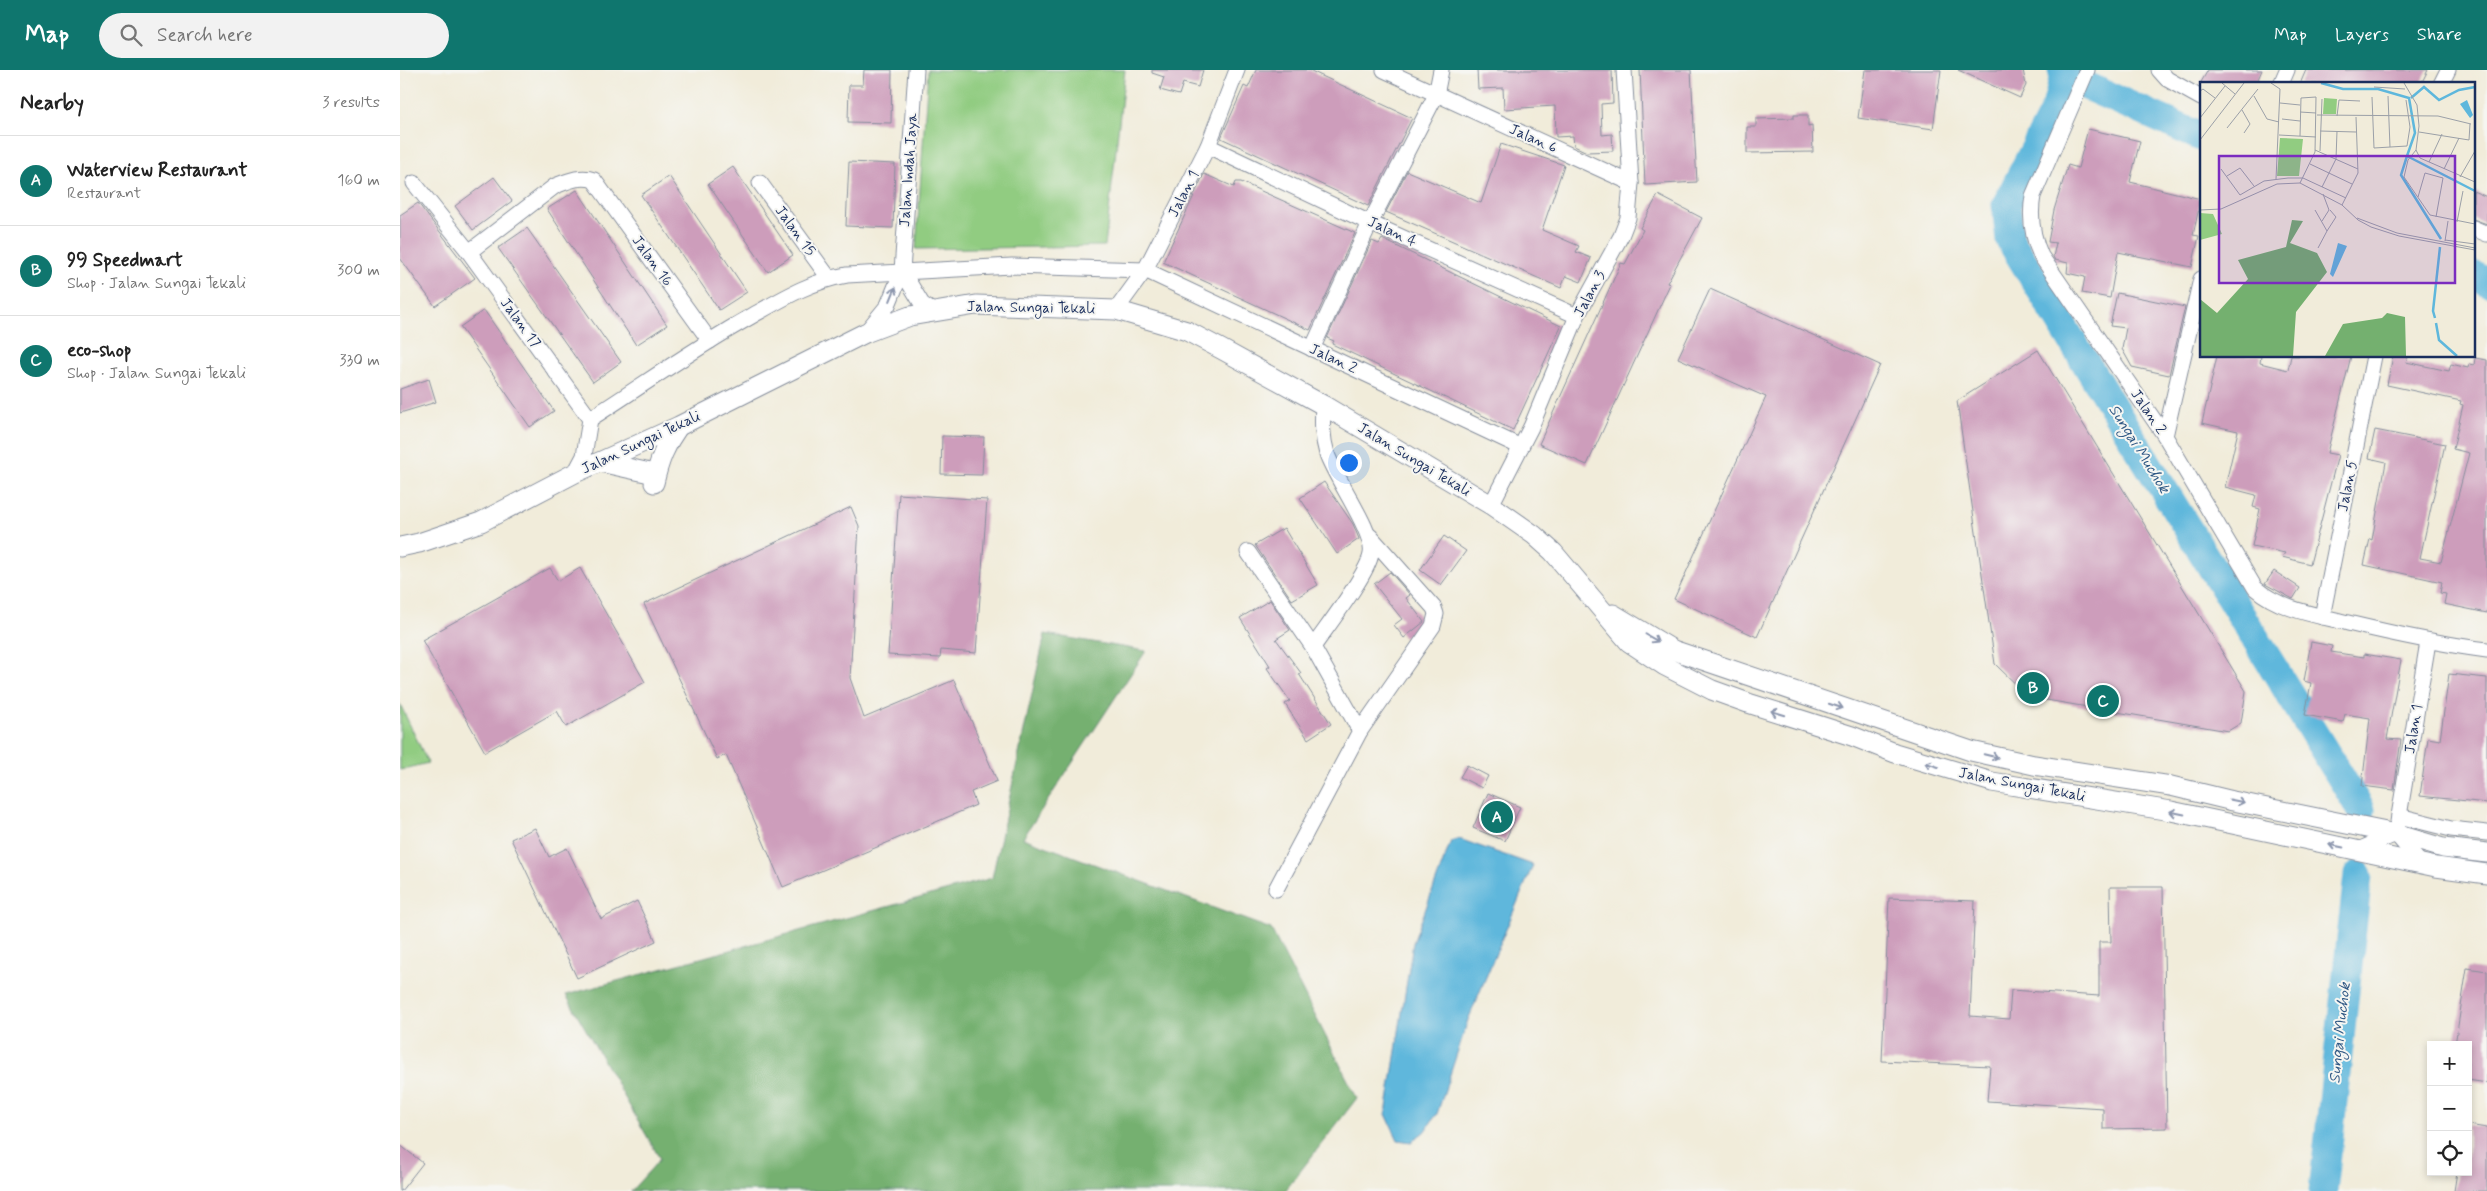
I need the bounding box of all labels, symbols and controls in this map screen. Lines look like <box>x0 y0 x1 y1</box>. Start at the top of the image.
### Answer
search box <box>99 13 449 58</box>
text: Map <box>25 20 69 51</box>
icon: search <box>117 21 145 49</box>
text: Search here <box>157 23 253 48</box>
text: Map <box>2274 23 2307 47</box>
text: Layers <box>2335 23 2389 47</box>
text: Share <box>2417 23 2462 47</box>
inset map <box>2200 82 2474 358</box>
text: Nearby <box>20 89 84 117</box>
text: 3 results <box>322 92 380 113</box>
street label: Jalan Indah Jaya <box>895 111 923 228</box>
street label: Jalan 6 <box>1506 120 1561 159</box>
text: Waterview Restaurant <box>67 158 247 183</box>
street label: Jalan 1 <box>1164 167 1204 221</box>
text: A <box>31 170 41 191</box>
text: 160 m <box>337 170 380 191</box>
text: Restaurant <box>67 183 141 204</box>
street label: Jalan 15 <box>770 202 820 260</box>
street label: Jalan 4 <box>1364 212 1420 252</box>
street label: Jalan 16 <box>627 232 677 290</box>
text: 99 Speedmart <box>67 248 183 273</box>
text: B <box>31 260 41 281</box>
text: 300 m <box>337 260 380 281</box>
street label: Jalan 3 <box>1569 267 1611 321</box>
text: Shop · Jalan Sungai Tekali <box>67 273 246 294</box>
one-way arrow <box>888 287 898 302</box>
street label: Jalan 17 <box>495 294 545 352</box>
street label: Jalan Sungai Tekali <box>966 297 1096 320</box>
text: eco-shop <box>67 338 132 363</box>
street label: Jalan 2 <box>1306 339 1360 379</box>
text: C <box>30 350 42 371</box>
text: 330 m <box>339 350 380 371</box>
text: Shop · Jalan Sungai Tekali <box>67 363 246 384</box>
street label: Jalan 2 <box>2126 385 2170 439</box>
water label: Sungai Muchok <box>2102 401 2175 499</box>
street label: Jalan Sungai Tekali <box>578 407 704 480</box>
street label: Jalan Sungai Tekali <box>1353 418 1475 503</box>
your location <box>1336 450 1362 476</box>
street label: Jalan 5 <box>2333 459 2363 513</box>
one-way arrow <box>1644 633 1658 643</box>
pin: B <box>2017 669 2049 707</box>
pin: C <box>2087 682 2119 720</box>
one-way arrow <box>1828 702 1844 711</box>
street label: Jalan 1 <box>2400 703 2428 755</box>
one-way arrow <box>1770 707 1786 717</box>
one-way arrow <box>1982 752 1998 761</box>
one-way arrow <box>1924 760 1940 769</box>
street label: Jalan Sungai Tekali <box>1957 763 2087 808</box>
one-way arrow <box>2228 797 2244 806</box>
pin: A <box>1481 798 1513 836</box>
one-way arrow <box>2169 807 2185 817</box>
one-way arrow <box>2328 841 2344 850</box>
water label: Sungai Muchok <box>2324 981 2358 1084</box>
map controls <box>2427 1041 2472 1176</box>
button: + <box>2427 1041 2472 1086</box>
button: − <box>2427 1086 2472 1131</box>
button: locate <box>2427 1131 2472 1176</box>

